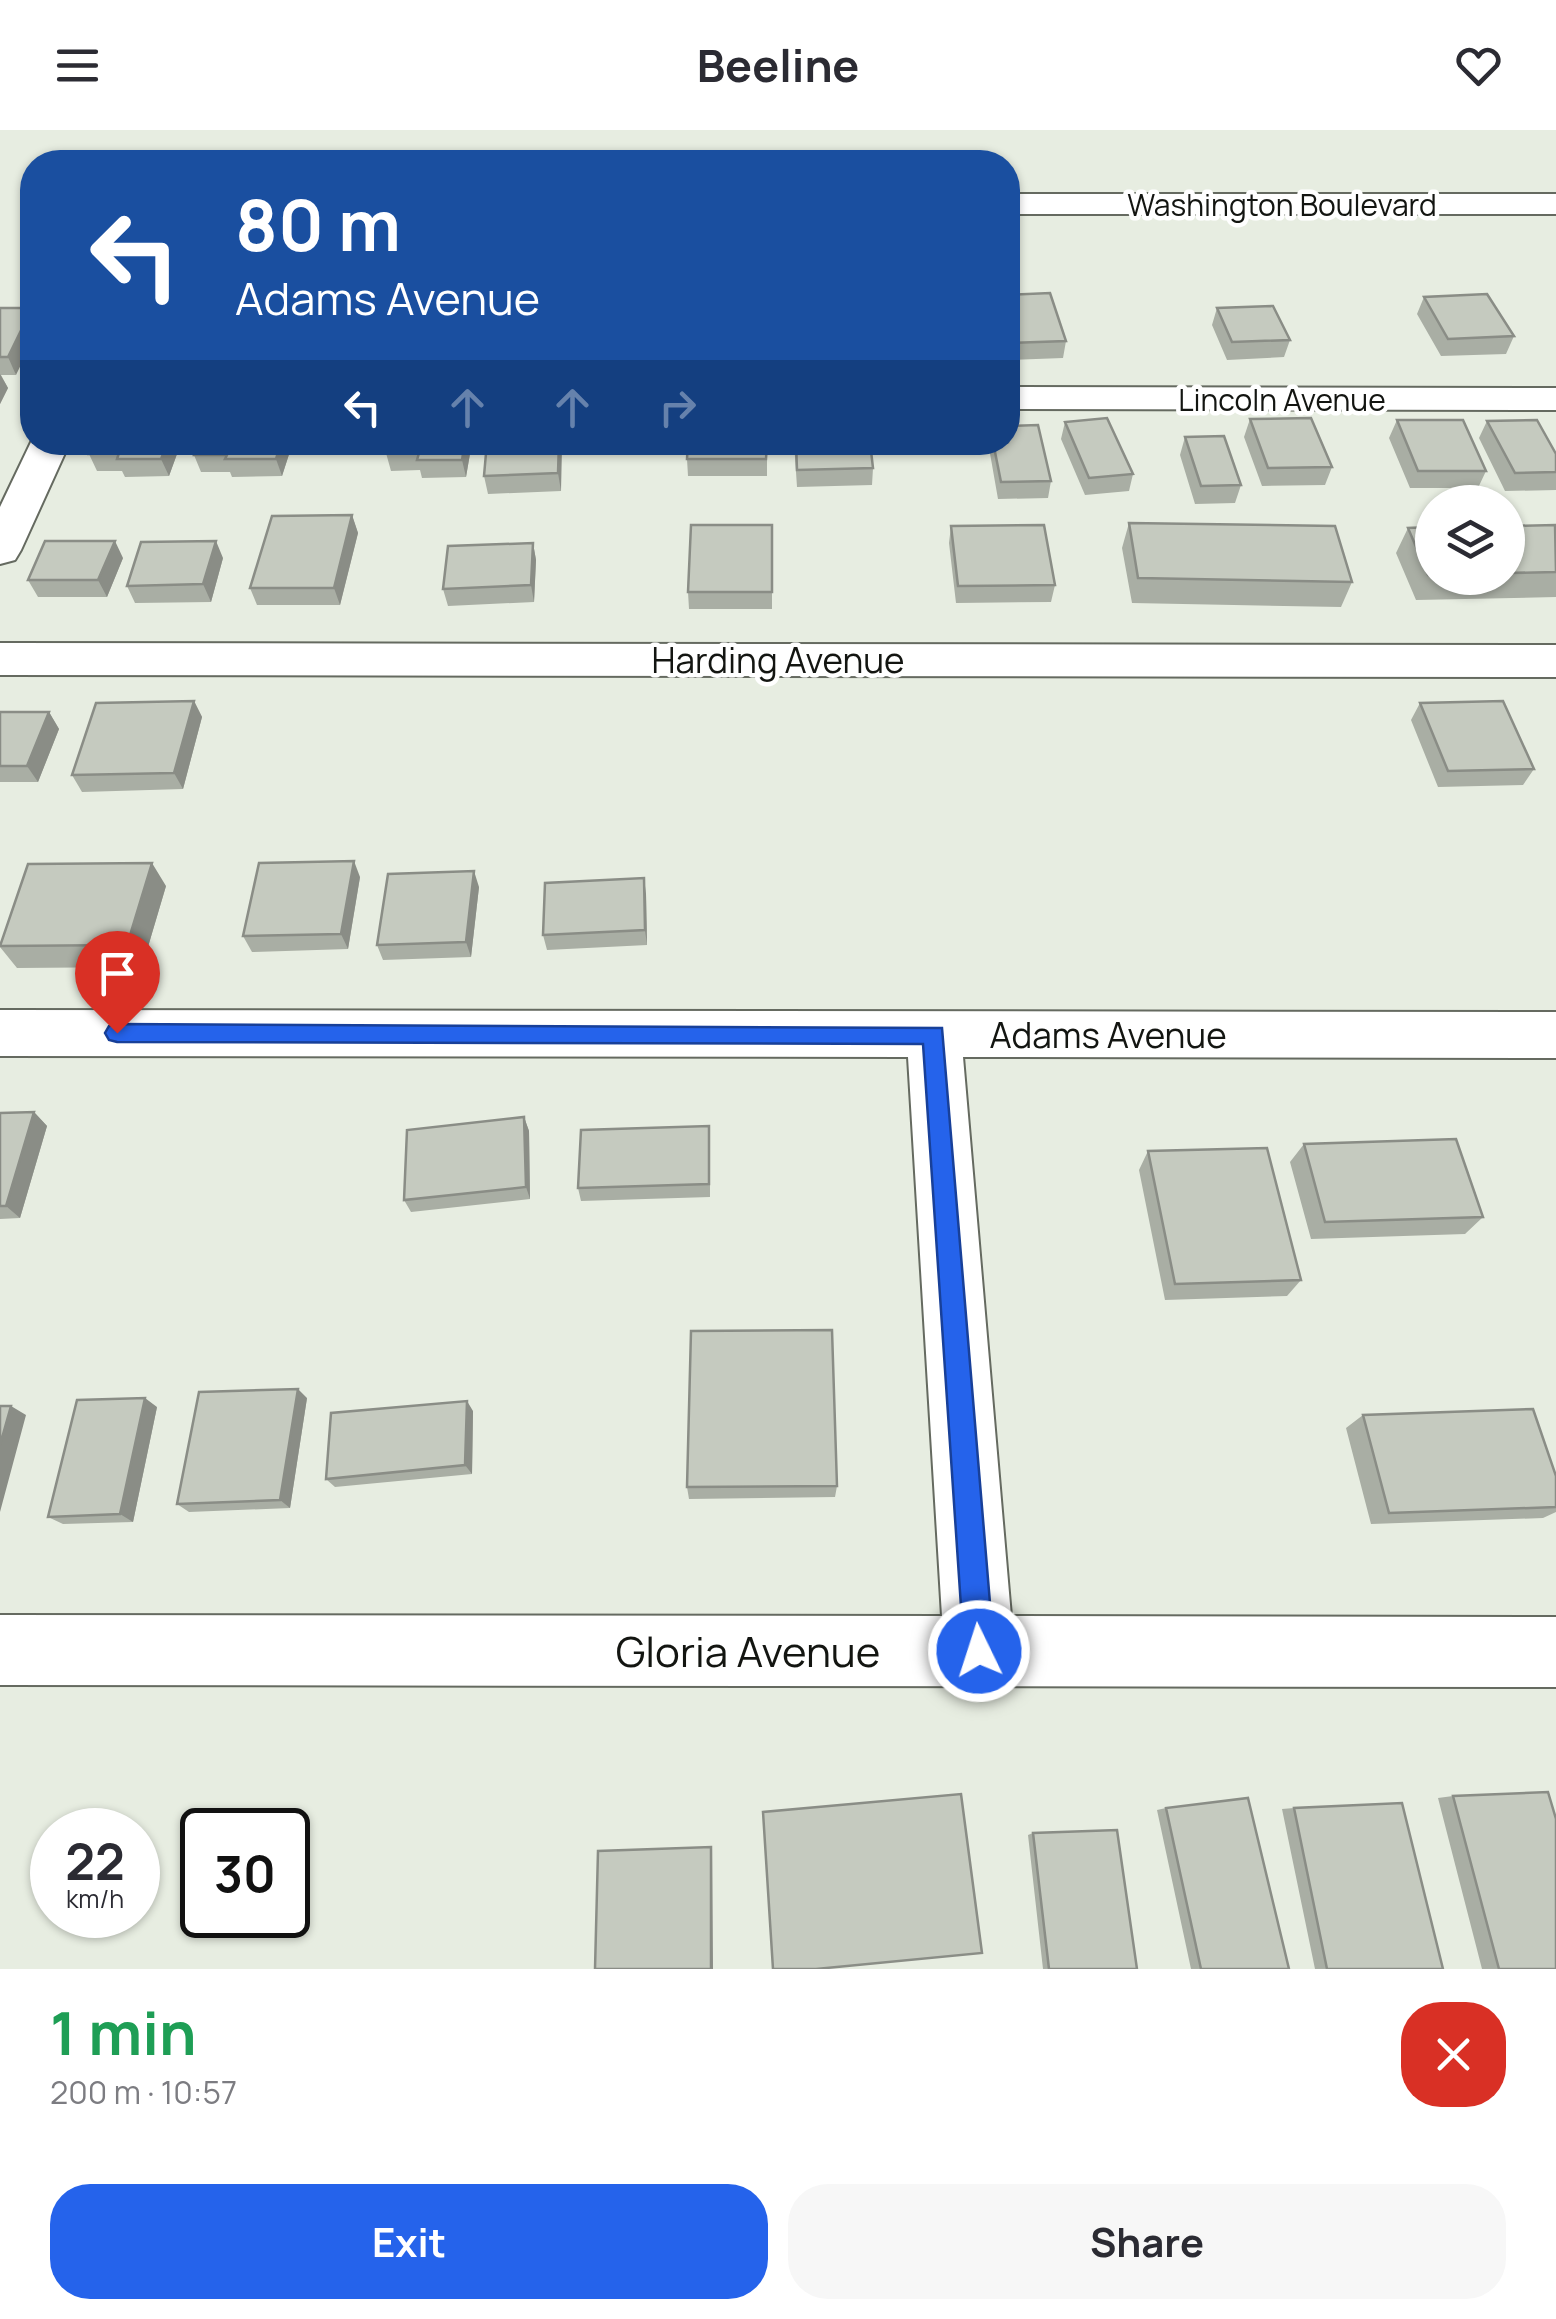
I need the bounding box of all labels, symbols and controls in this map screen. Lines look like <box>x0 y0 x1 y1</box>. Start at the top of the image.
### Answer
text: Beeline <box>697 34 859 96</box>
icon: menu <box>50 38 105 93</box>
icon: heart <box>1451 38 1506 93</box>
text: 80 m <box>235 176 401 272</box>
street label: Washington Boulevard <box>1127 184 1437 225</box>
icon: left <box>70 190 200 320</box>
text: Adams Avenue <box>235 267 540 329</box>
street label: Lincoln Avenue <box>1178 379 1386 420</box>
icon: left <box>335 380 390 435</box>
icon: ahead <box>440 380 495 435</box>
icon: ahead <box>545 380 600 435</box>
icon: right <box>650 380 705 435</box>
map controls <box>1415 485 1525 595</box>
button: layers <box>1415 485 1525 595</box>
street label: Harding Avenue <box>652 636 904 684</box>
pin <box>75 931 160 1034</box>
icon: arrive <box>90 946 145 1001</box>
street label: Adams Avenue <box>989 1011 1227 1059</box>
position arrow <box>927 1599 1031 1703</box>
street label: Gloria Avenue <box>616 1622 880 1680</box>
speed limit sign: 30 <box>180 1808 310 1938</box>
text: 22 <box>65 1827 125 1895</box>
text: km/h <box>66 1881 124 1916</box>
text: 1 min <box>50 1991 197 2073</box>
button: close <box>1401 2002 1506 2107</box>
text: 200 m · 10:57 <box>50 2070 237 2114</box>
button: Exit <box>50 2184 768 2299</box>
button: Share <box>788 2184 1506 2299</box>

